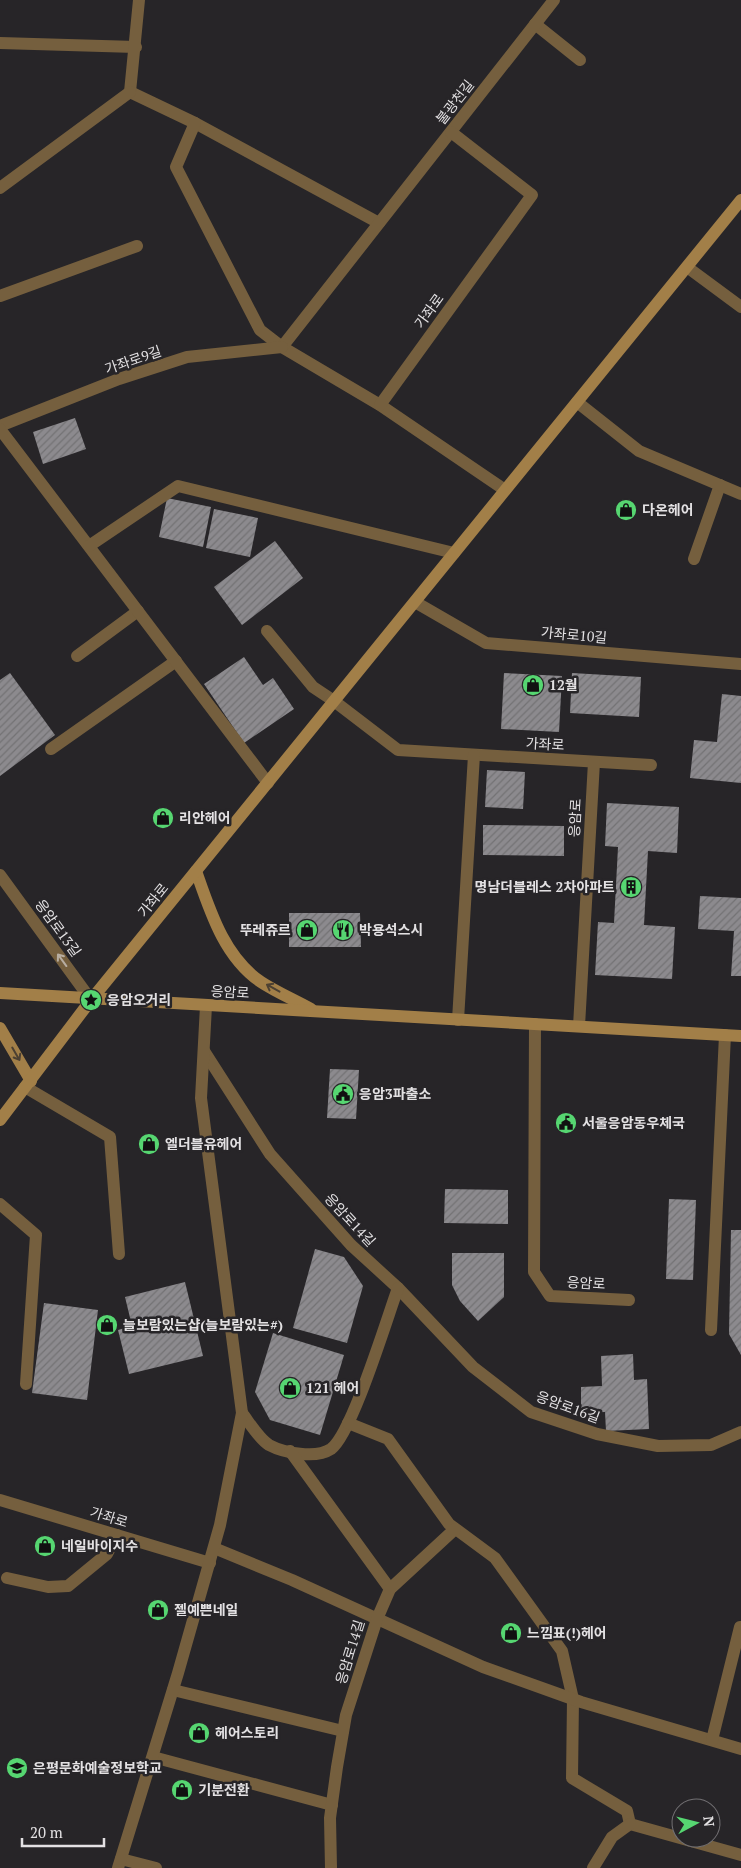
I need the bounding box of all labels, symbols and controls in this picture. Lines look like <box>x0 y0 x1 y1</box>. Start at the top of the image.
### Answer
street label: 불광천길 <box>431 76 478 128</box>
street label: 가좌로 <box>410 289 448 332</box>
street label: 가좌로9길 <box>102 341 164 378</box>
shop icon: 다온헤어 <box>614 498 638 522</box>
place label: 다온헤어 <box>642 500 694 519</box>
street label: 가좌로10길 <box>540 622 608 647</box>
shop icon: 12월 <box>521 673 545 697</box>
place label: 12월 <box>549 675 578 694</box>
street label: 가좌로 <box>525 733 565 754</box>
street label: 응암로 <box>564 798 585 838</box>
shop icon: 리안헤어 <box>151 806 175 830</box>
place label: 리안헤어 <box>179 808 231 827</box>
building icon: 명남더블레스 2차아파트 <box>619 875 643 899</box>
place label: 명남더블레스 2차아파트 <box>475 877 615 896</box>
street label: 가좌로 <box>133 879 172 921</box>
street label: 응암로13길 <box>31 895 86 960</box>
shop icon: 뚜레쥬르 <box>295 918 319 942</box>
restaurant icon: 박용석스시 <box>331 918 355 942</box>
place label: 뚜레쥬르 <box>239 920 291 939</box>
place label: 박용석스시 <box>359 920 423 939</box>
one-way arrow <box>57 954 68 967</box>
street label: 응암로 <box>210 981 250 1002</box>
one-way arrow <box>266 983 280 993</box>
place icon: 응암오거리 <box>79 988 103 1012</box>
place label: 응암오거리 <box>107 990 171 1009</box>
one-way arrow <box>11 1047 21 1061</box>
public building icon: 응암3파출소 <box>331 1082 355 1106</box>
place label: 응암3파출소 <box>359 1084 431 1103</box>
public building icon: 서울응암동우체국 <box>554 1111 578 1135</box>
place label: 서울응암동우체국 <box>582 1113 685 1132</box>
shop icon: 엘더블유헤어 <box>137 1132 161 1156</box>
place label: 엘더블유헤어 <box>165 1134 242 1153</box>
street label: 응암로14길 <box>321 1189 380 1250</box>
street label: 응암로 <box>566 1272 606 1293</box>
shop icon: 늘보람있는샵(늘보람있는#) <box>95 1313 119 1337</box>
place label: 늘보람있는샵(늘보람있는#) <box>123 1315 283 1334</box>
shop icon: 121 헤어 <box>278 1376 302 1400</box>
place label: 121 헤어 <box>306 1378 359 1397</box>
street label: 응암로16길 <box>534 1386 603 1427</box>
street label: 가좌로 <box>88 1502 131 1531</box>
shop icon: 네일바이지수 <box>33 1534 57 1558</box>
place label: 네일바이지수 <box>61 1536 138 1555</box>
shop icon: 젤예쁜네일 <box>146 1598 170 1622</box>
place label: 젤예쁜네일 <box>174 1600 238 1619</box>
street label: 응암로14길 <box>331 1617 368 1686</box>
shop icon: 느낌표(!)헤어 <box>499 1621 523 1645</box>
place label: 느낌표(!)헤어 <box>527 1623 607 1642</box>
shop icon: 헤어스토리 <box>187 1721 211 1745</box>
place label: 헤어스토리 <box>215 1723 279 1742</box>
school or university icon: 은평문화예술정보학교 <box>5 1756 29 1780</box>
place label: 은평문화예술정보학교 <box>33 1758 162 1777</box>
shop icon: 기분전환 <box>170 1778 194 1802</box>
place label: 기분전환 <box>198 1780 250 1799</box>
north arrow <box>671 1798 721 1848</box>
text: N <box>699 1815 720 1828</box>
scale bar <box>22 1816 105 1848</box>
text: 20 m <box>30 1822 63 1842</box>

